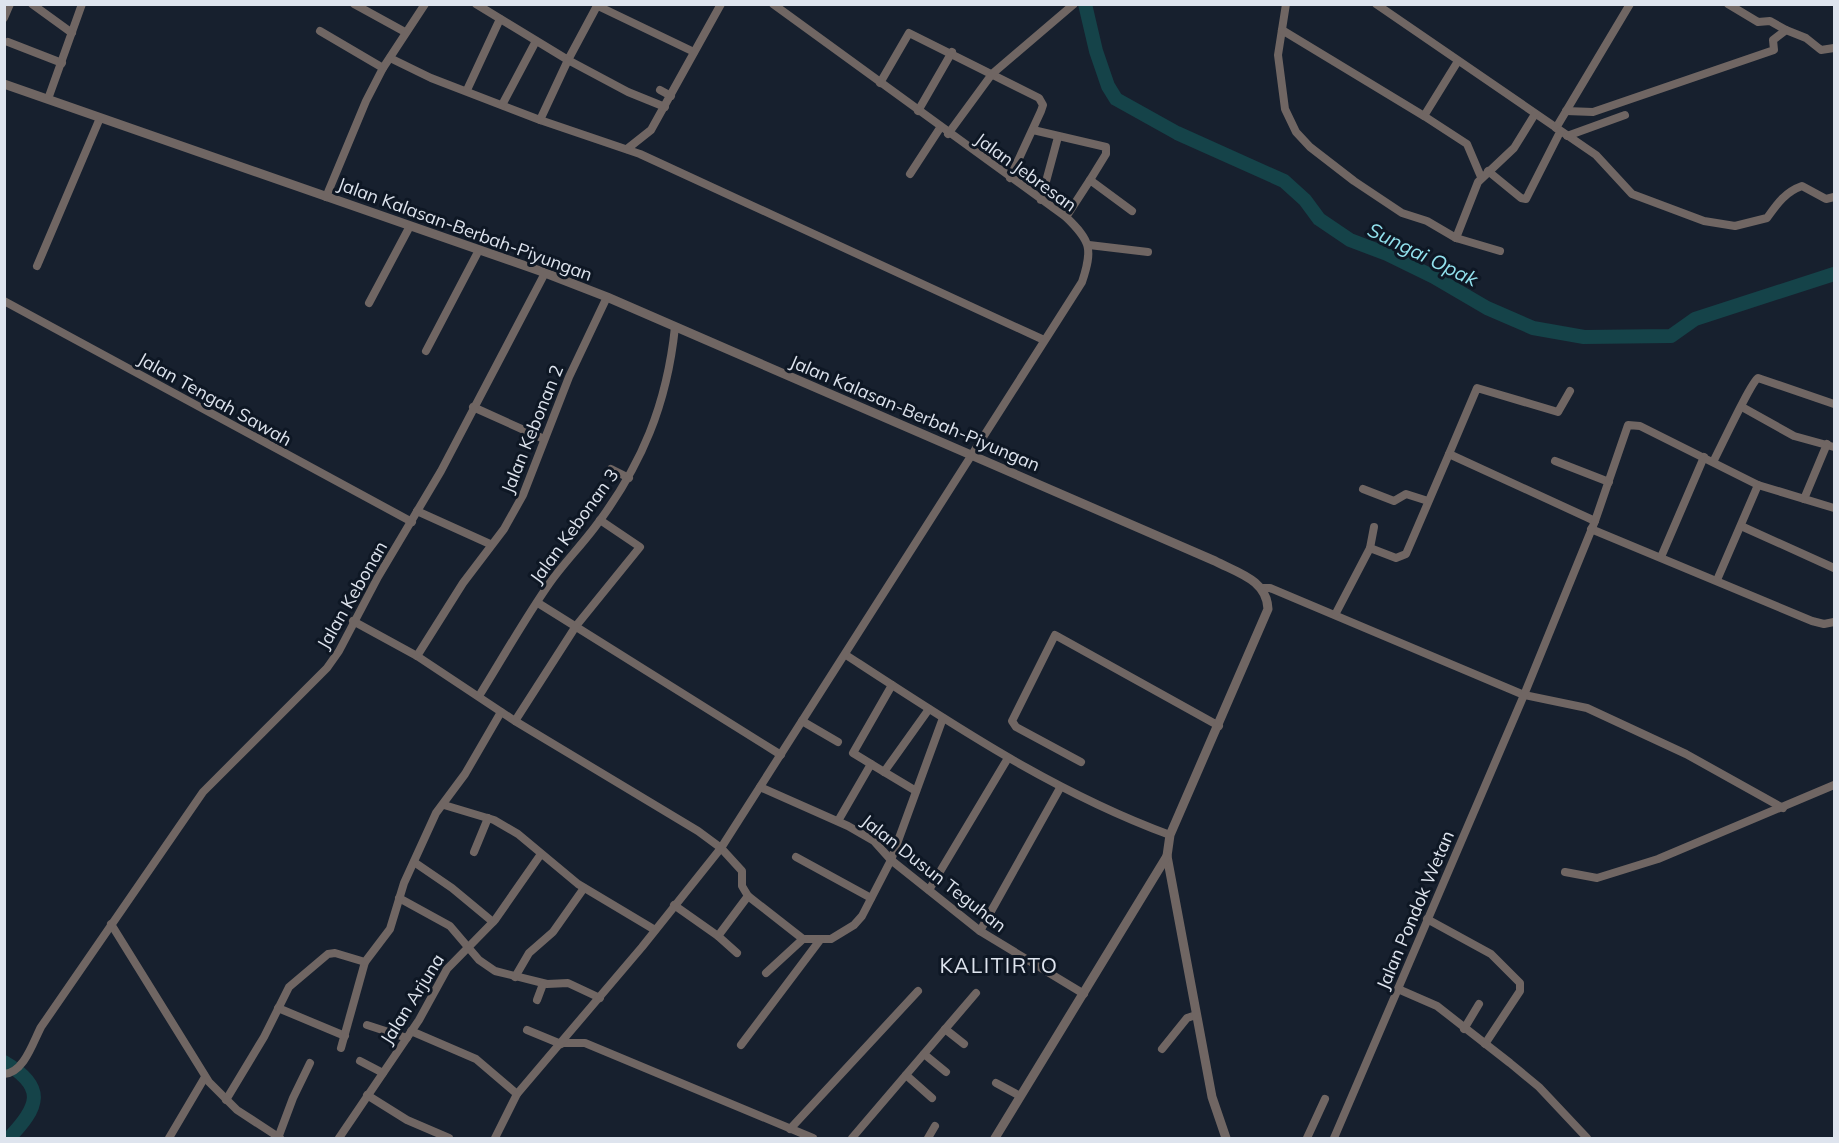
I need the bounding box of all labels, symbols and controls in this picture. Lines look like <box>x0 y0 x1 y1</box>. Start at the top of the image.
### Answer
street label: Jalan Jebresan <box>971 127 1081 217</box>
street label: Jalan Kalasan-Berbah-Piyungan <box>334 172 596 286</box>
water label: Sungai Opak <box>1364 217 1483 292</box>
street label: Jalan Tengah Sawah <box>134 347 296 451</box>
street label: Jalan Kalasan-Berbah-Piyungan <box>786 350 1044 476</box>
street label: Jalan Kebonan 2 <box>496 361 568 497</box>
street label: Jalan Kebonan 3 <box>525 464 623 588</box>
street label: Jalan Kebonan <box>312 537 392 653</box>
street label: Jalan Dusun Teguhan <box>857 809 1011 937</box>
street label: Jalan Pondok Wetan <box>1371 827 1459 993</box>
street label: Jalan Arjuna <box>375 949 449 1049</box>
district label: KALITIRTO <box>940 952 1058 978</box>

